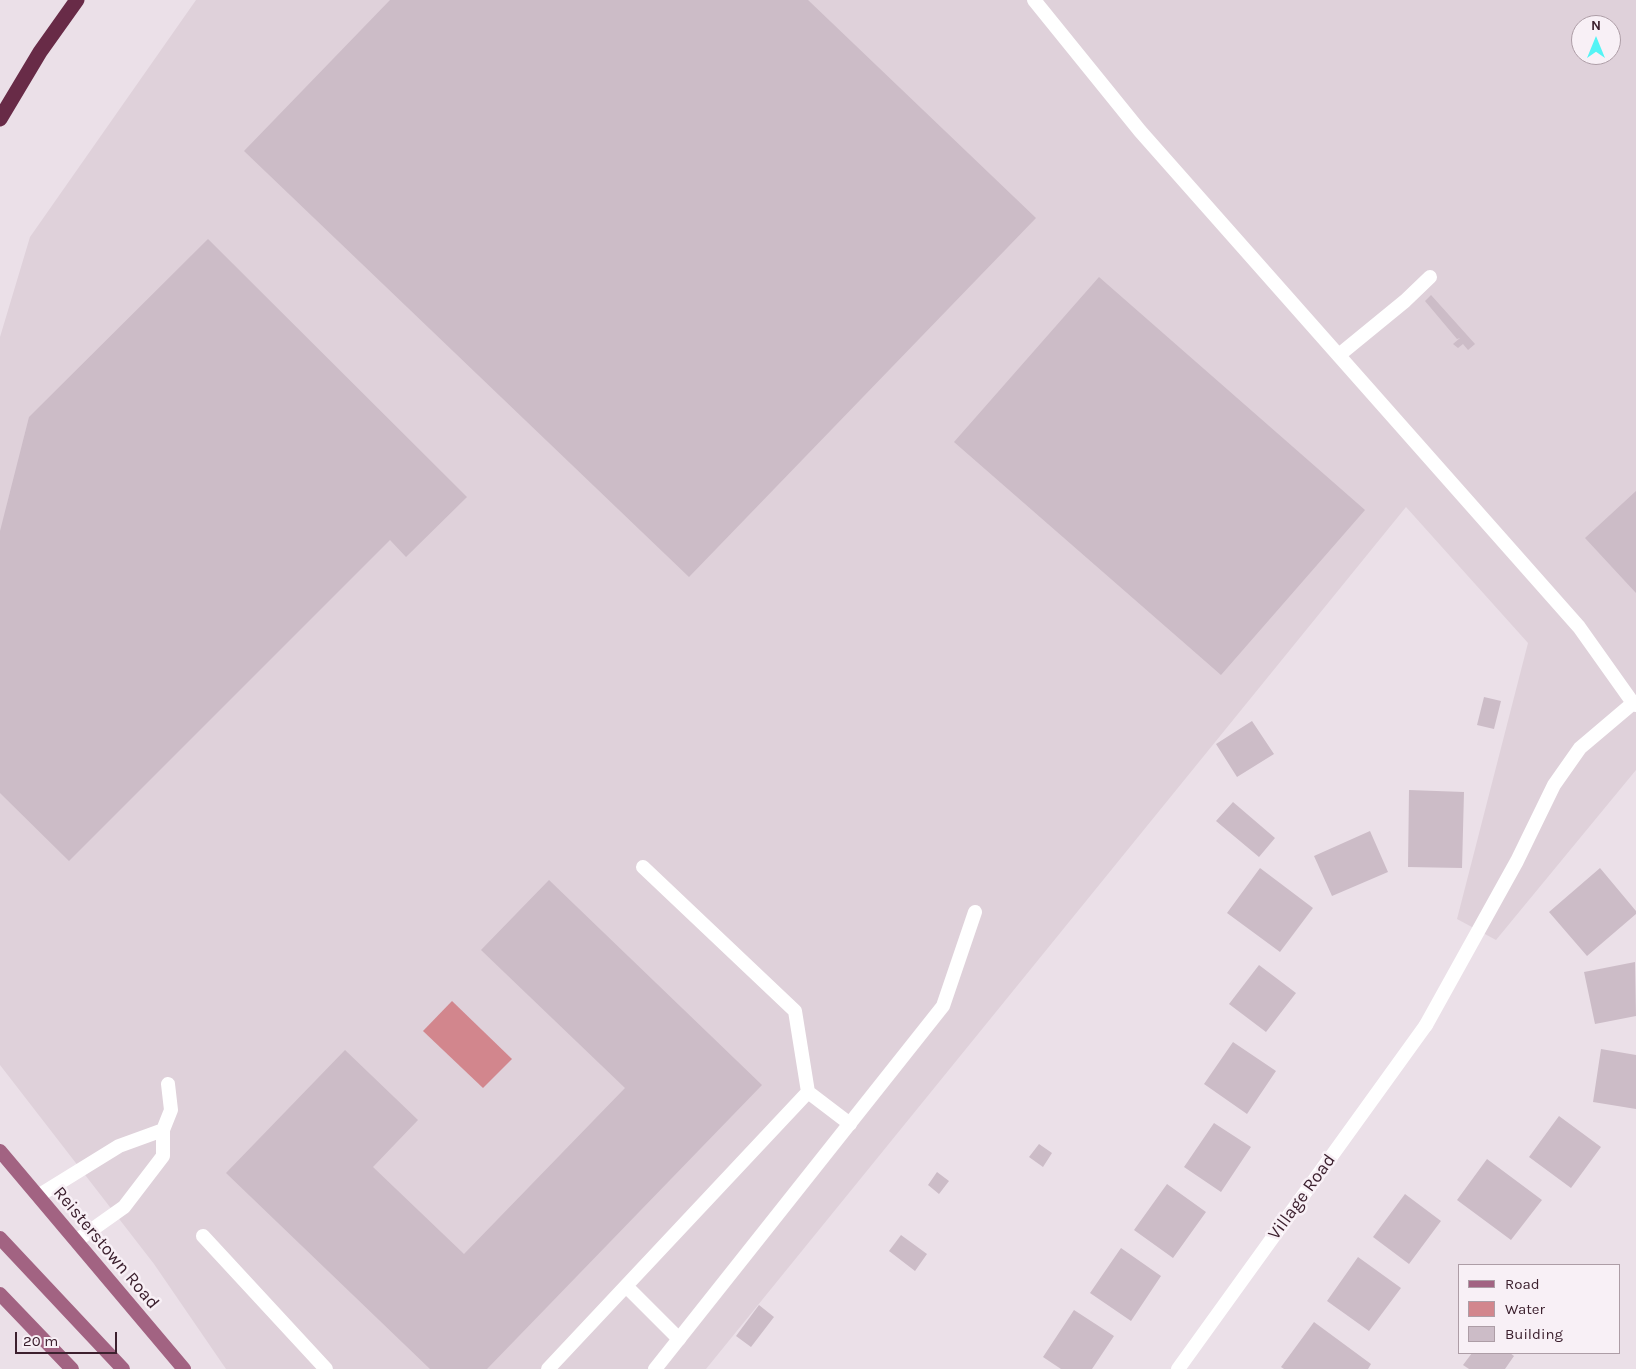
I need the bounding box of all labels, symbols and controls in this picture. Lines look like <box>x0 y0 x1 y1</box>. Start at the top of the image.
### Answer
north arrow <box>1571 15 1621 65</box>
text: N <box>1591 17 1601 34</box>
street label: Village Road <box>1264 1150 1340 1244</box>
street label: Reisterstown Road <box>48 1182 164 1314</box>
legend <box>1458 1264 1621 1354</box>
text: Road <box>1505 1275 1540 1293</box>
text: Water <box>1505 1300 1545 1318</box>
scale bar <box>18 1322 120 1354</box>
text: Building <box>1505 1325 1563 1343</box>
text: 20 m <box>23 1332 58 1350</box>

